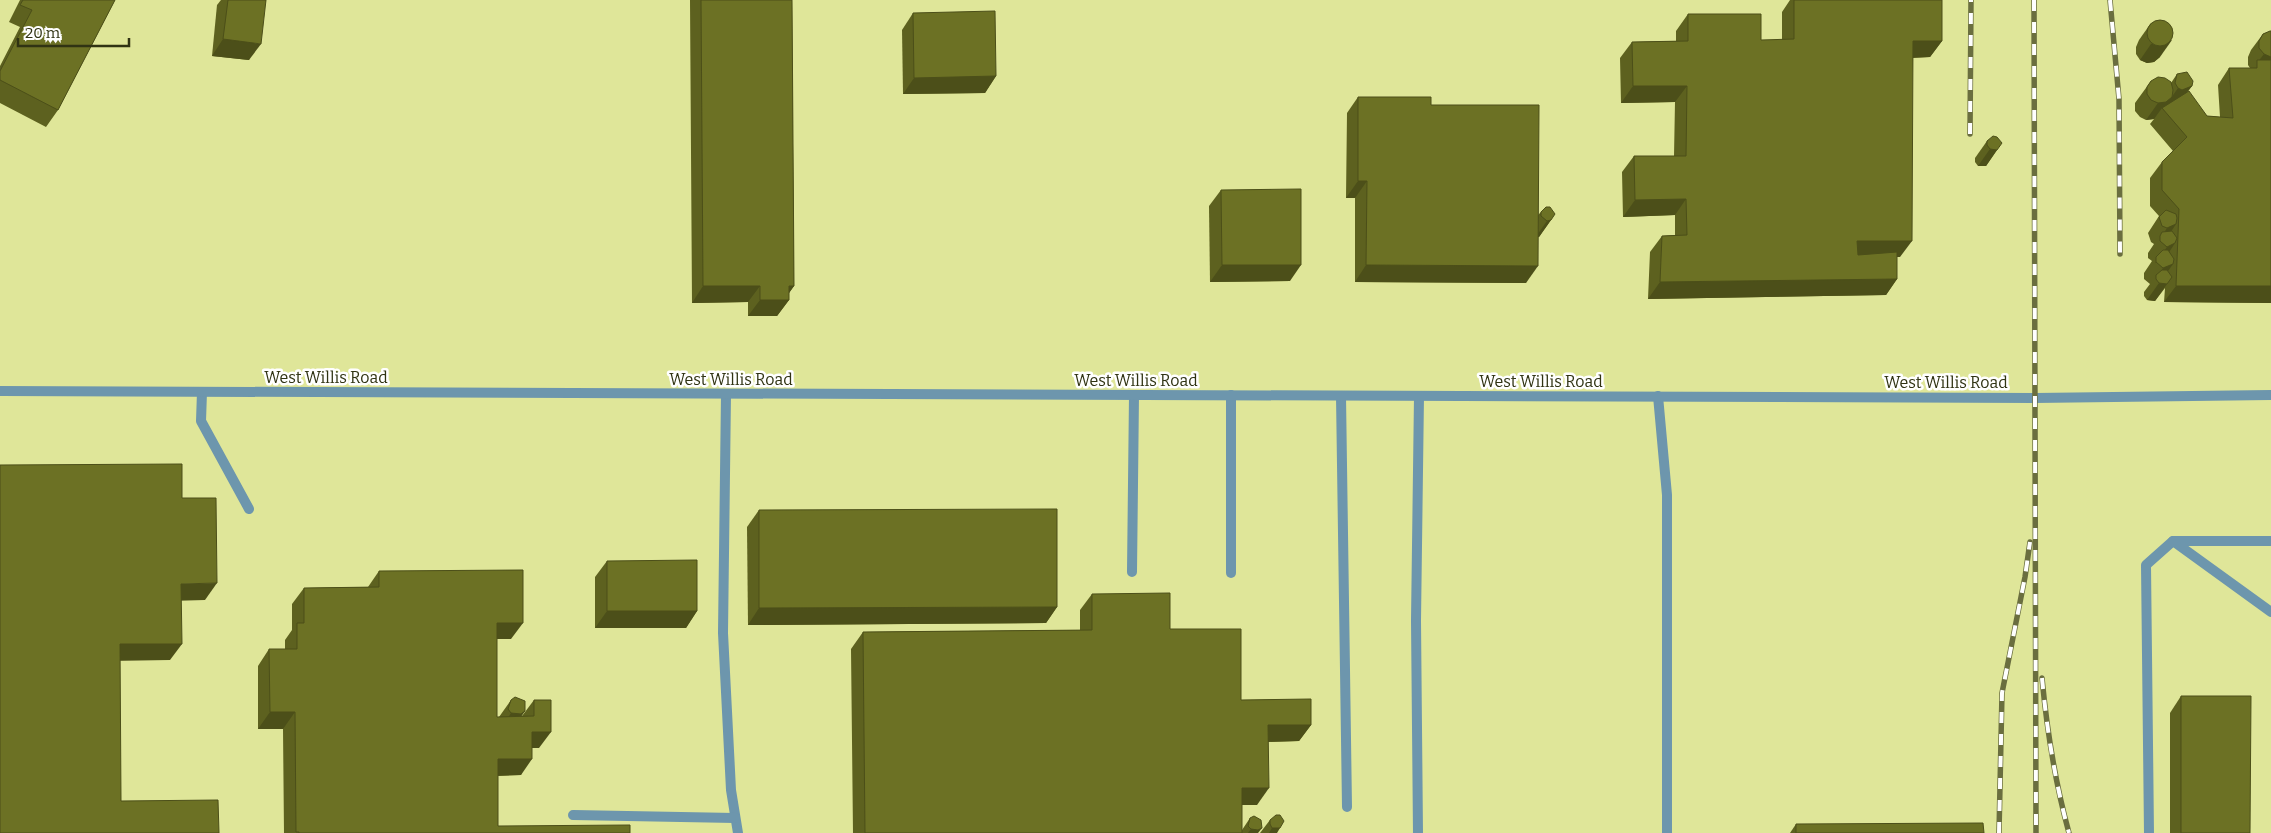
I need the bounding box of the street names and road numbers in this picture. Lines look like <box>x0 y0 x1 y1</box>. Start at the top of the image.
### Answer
street label: West Willis Road <box>264 368 388 387</box>
street label: West Willis Road <box>669 370 793 389</box>
street label: West Willis Road <box>1074 371 1198 390</box>
street label: West Willis Road <box>1479 372 1603 391</box>
street label: West Willis Road <box>1884 373 2008 392</box>

